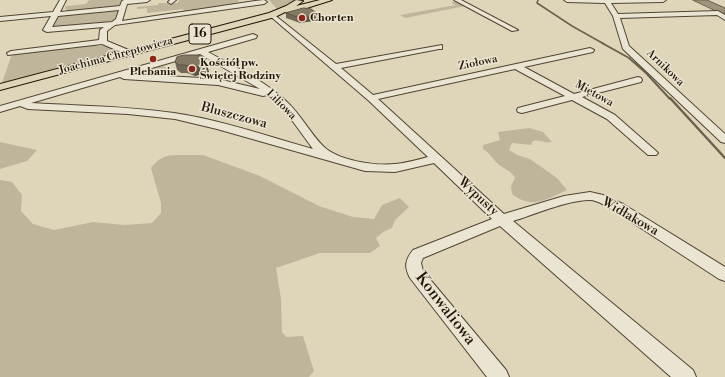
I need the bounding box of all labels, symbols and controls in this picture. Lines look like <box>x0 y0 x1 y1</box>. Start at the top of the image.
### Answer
place label: Chorten <box>310 11 353 25</box>
marker: Chorten <box>297 13 307 23</box>
road number: 16 <box>189 24 211 44</box>
street label: Joachima Chreptowicza <box>57 34 175 78</box>
street label: Arnikowa <box>643 47 687 89</box>
street label: Ziołowa <box>457 52 499 74</box>
marker: Plebania <box>148 54 158 64</box>
place label: Kościół pw. Świętej Rodziny <box>200 56 281 82</box>
marker: Kościół pw. Świętej Rodziny <box>187 64 197 74</box>
place label: Plebania <box>130 65 176 79</box>
street label: Miętowa <box>572 78 616 110</box>
street label: Liliowa <box>263 87 299 123</box>
street label: Bluszczowa <box>199 100 269 132</box>
street label: Wypusty <box>455 174 501 220</box>
street label: Widłakowa <box>599 195 661 239</box>
street label: Konwaliowa <box>411 269 479 349</box>

